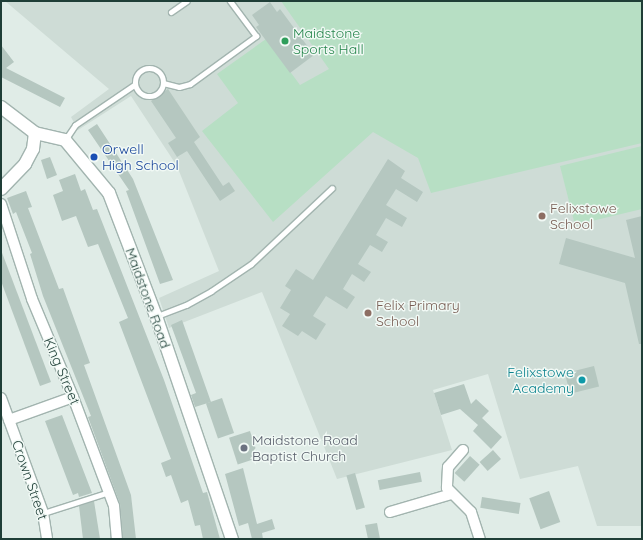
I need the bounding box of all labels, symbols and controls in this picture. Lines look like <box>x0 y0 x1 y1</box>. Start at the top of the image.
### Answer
place label: Maidstone Sports Hall <box>293 25 364 58</box>
marker: Maidstone Sports Hall <box>280 36 290 46</box>
place label: Orwell High School <box>102 141 179 174</box>
marker: Orwell High School <box>89 152 99 162</box>
place label: Felixstowe School <box>550 200 617 232</box>
marker: Felixstowe School <box>537 211 547 221</box>
street label: Maidstone Road <box>122 245 174 351</box>
place label: Felix Primary School <box>376 297 460 330</box>
marker: Felix Primary School <box>363 308 373 318</box>
street label: King Street <box>40 335 84 407</box>
place label: Felixstowe Academy <box>507 364 574 396</box>
marker: Felixstowe Academy <box>577 375 587 385</box>
place label: Maidstone Road Baptist Church <box>252 432 358 464</box>
street label: Crown Street <box>8 438 52 522</box>
marker: Maidstone Road Baptist Church <box>239 443 249 453</box>

